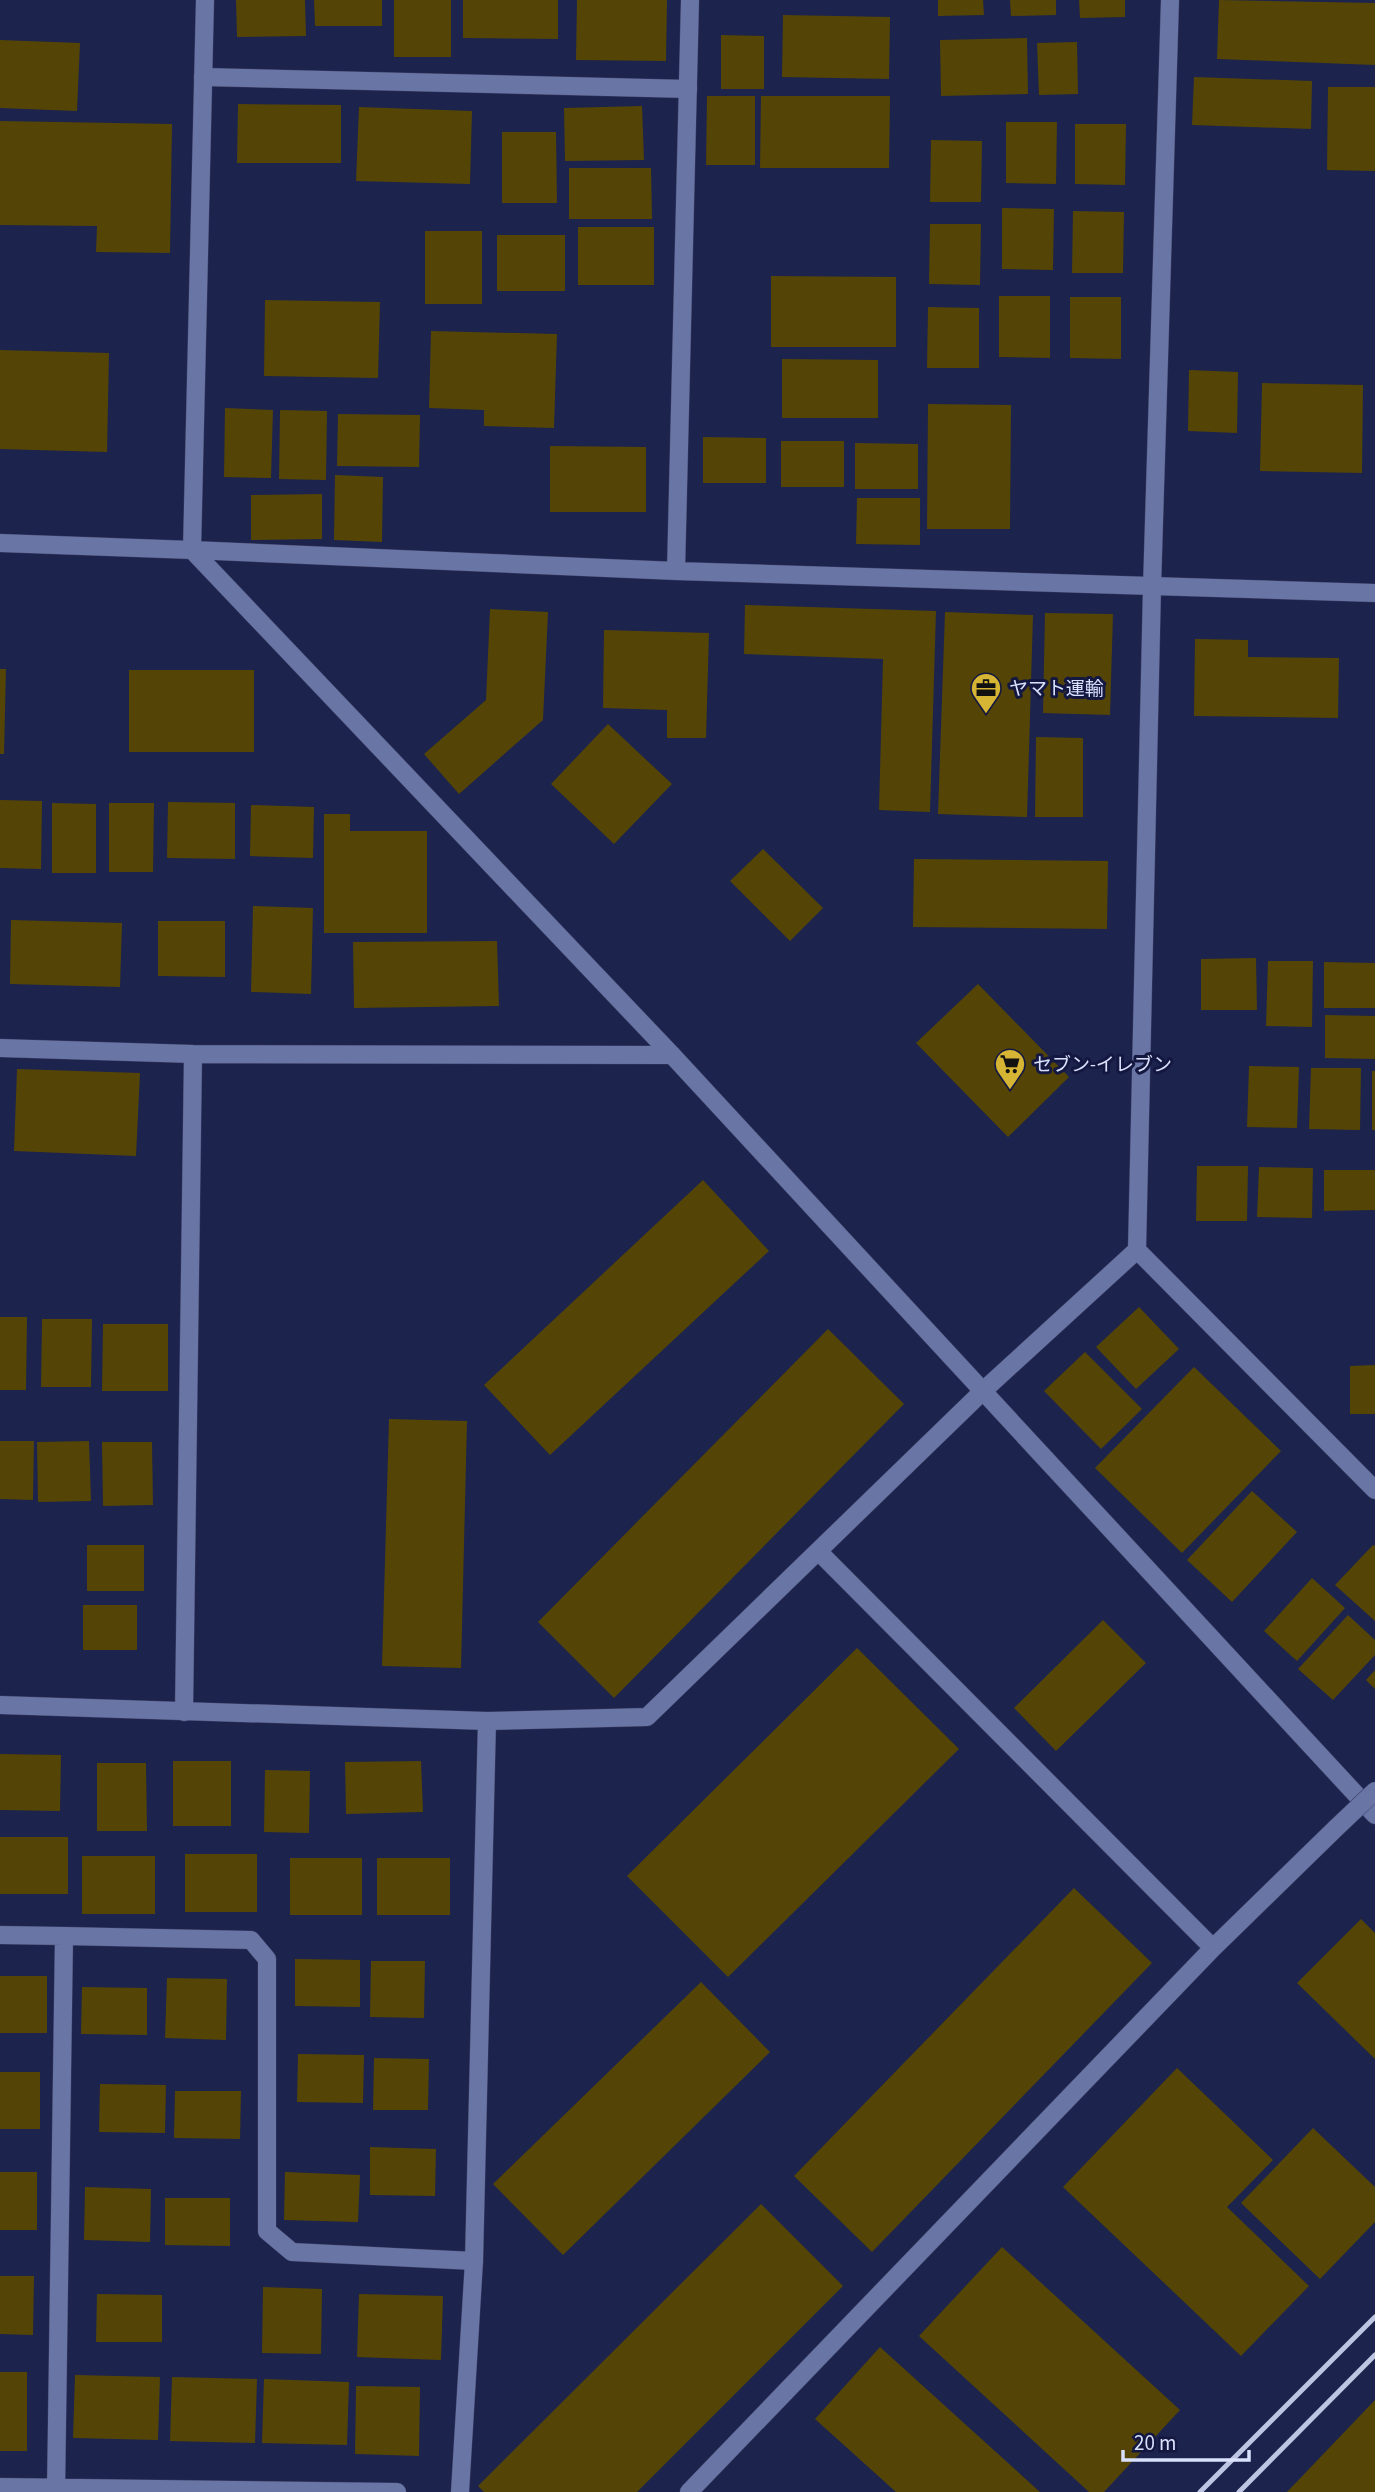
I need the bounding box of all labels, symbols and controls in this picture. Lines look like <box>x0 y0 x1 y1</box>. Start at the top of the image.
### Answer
office icon: ヤマト運輸 <box>969 671 1003 715</box>
place label: ヤマト運輸 <box>1009 676 1104 703</box>
supermarket icon: セブン-イレブン <box>993 1047 1027 1091</box>
place label: セブン-イレブン <box>1033 1052 1172 1079</box>
scale bar <box>1123 2418 1249 2462</box>
text: 20 m <box>1134 2428 1176 2458</box>

